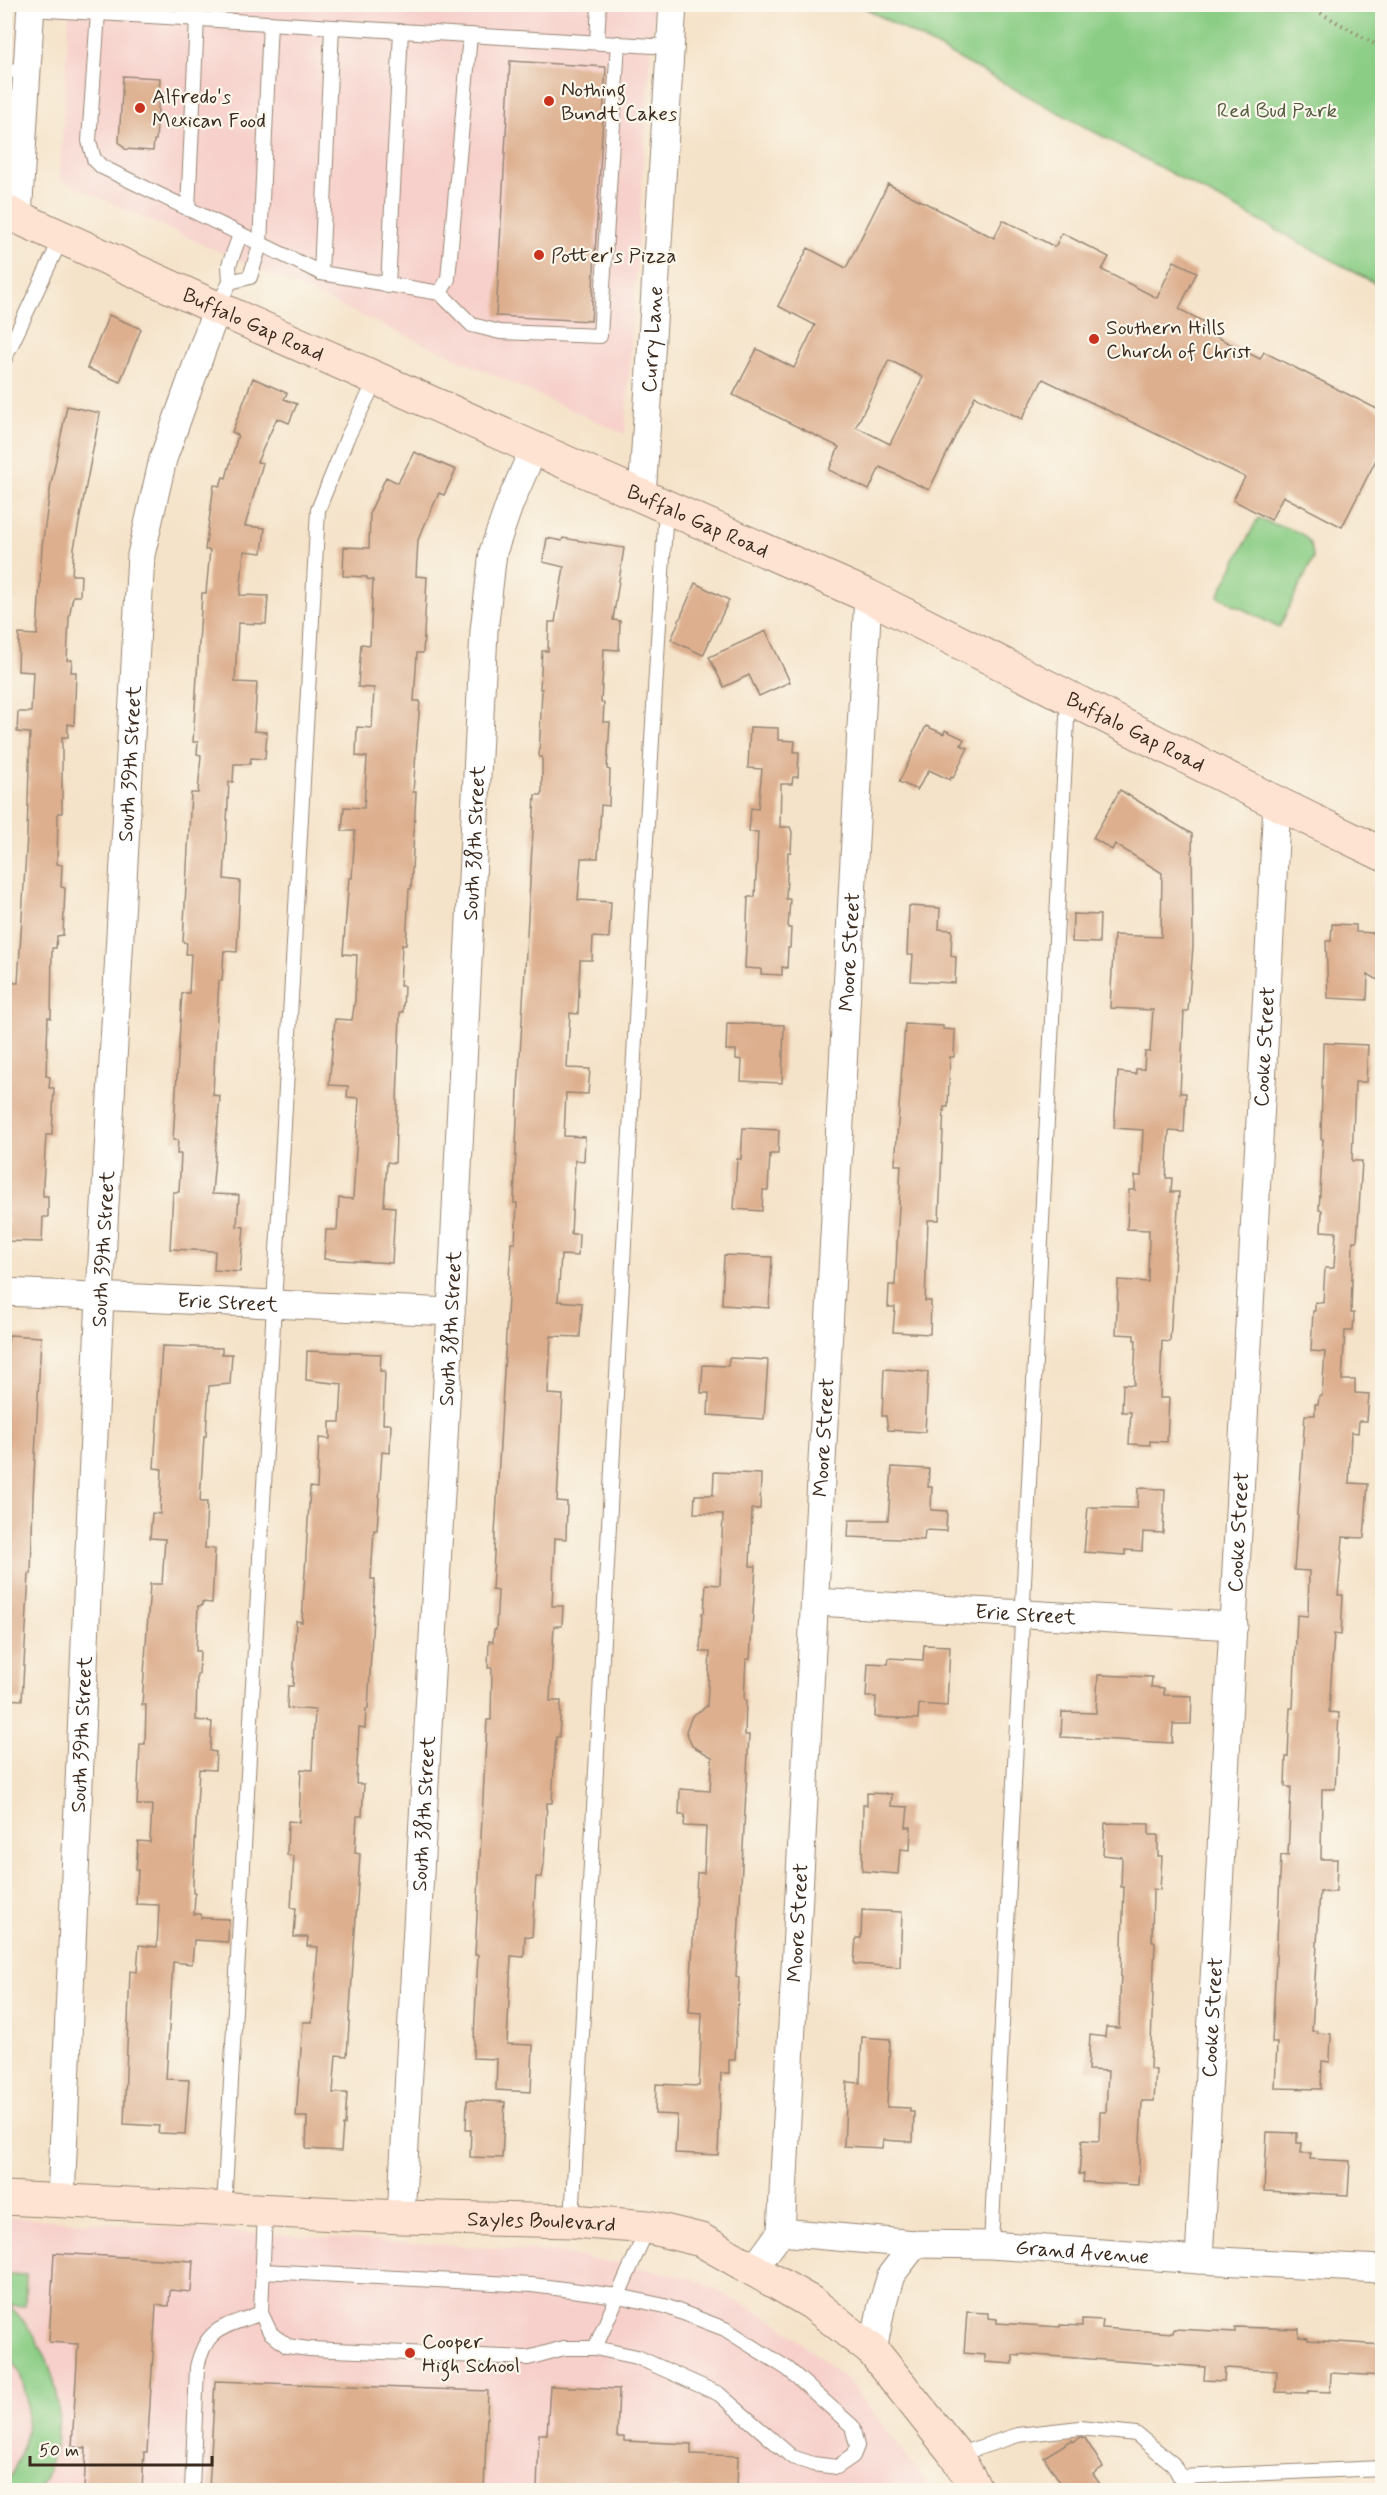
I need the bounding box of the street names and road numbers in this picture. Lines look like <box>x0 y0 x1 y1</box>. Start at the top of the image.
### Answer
street label: Buffalo Gap Road <box>178 281 328 369</box>
street label: Curry Lane <box>636 285 670 394</box>
street label: Buffalo Gap Road <box>622 478 773 565</box>
street label: South 39th Street <box>112 684 149 843</box>
street label: Buffalo Gap Road <box>1061 686 1209 779</box>
street label: South 38th Street <box>457 764 493 921</box>
street label: Moore Street <box>833 892 867 1013</box>
street label: Cooke Street <box>1248 986 1282 1108</box>
street label: South 39th Street <box>86 1169 122 1328</box>
street label: South 38th Street <box>433 1249 469 1407</box>
street label: Erie Street <box>177 1287 280 1319</box>
street label: Moore Street <box>807 1377 841 1498</box>
street label: Cooke Street <box>1222 1471 1256 1593</box>
street label: Erie Street <box>974 1598 1078 1632</box>
street label: South 39th Street <box>65 1655 99 1813</box>
street label: South 38th Street <box>406 1734 443 1892</box>
street label: Moore Street <box>781 1862 816 1983</box>
street label: Cooke Street <box>1196 1956 1230 2078</box>
street label: Sayles Boulevard <box>467 2206 617 2239</box>
street label: Grand Avenue <box>1014 2234 1150 2271</box>

